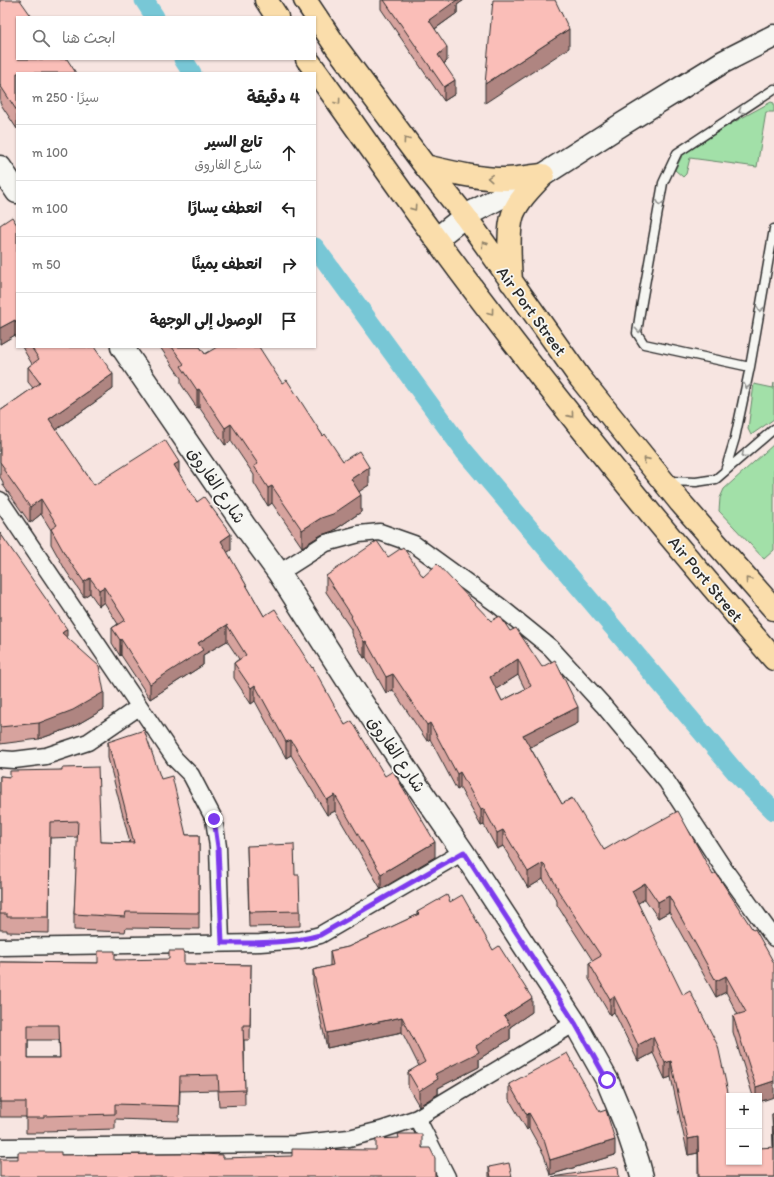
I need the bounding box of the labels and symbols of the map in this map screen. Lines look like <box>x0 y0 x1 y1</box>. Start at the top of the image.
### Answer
one-way arrow <box>334 98 341 105</box>
one-way arrow <box>739 106 746 113</box>
one-way arrow <box>403 138 410 145</box>
one-way arrow <box>487 174 493 183</box>
one-way arrow <box>656 199 665 206</box>
one-way arrow <box>409 204 417 211</box>
one-way arrow <box>482 241 489 248</box>
street label: Air Port Street <box>493 262 571 360</box>
one-way arrow <box>756 306 765 312</box>
one-way arrow <box>486 308 493 315</box>
one-way arrow <box>634 327 643 334</box>
one-way arrow <box>743 383 751 389</box>
one-way arrow <box>566 410 573 418</box>
street label: شارع الفاروق <box>182 443 250 528</box>
one-way arrow <box>742 450 749 457</box>
one-way arrow <box>644 457 651 464</box>
street label: Air Port Street <box>664 532 748 626</box>
one-way arrow <box>746 577 753 585</box>
street label: شارع الفاروق <box>362 712 430 797</box>
route end <box>205 810 223 828</box>
route start <box>598 1071 616 1089</box>

